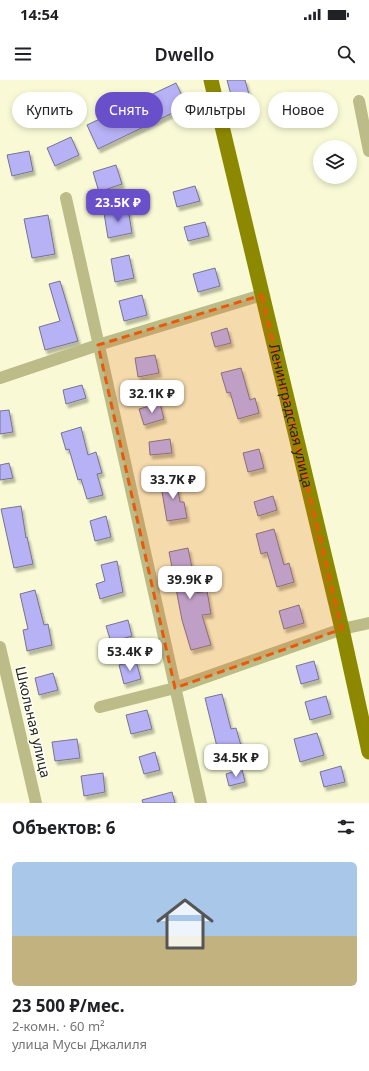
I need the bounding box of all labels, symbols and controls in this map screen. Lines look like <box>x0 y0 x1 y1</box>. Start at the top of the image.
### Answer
text: 14:54 <box>20 4 59 24</box>
text: Dwello <box>155 42 214 66</box>
icon: menu <box>12 43 34 65</box>
icon: search <box>335 43 357 65</box>
chip: Купить <box>12 92 87 128</box>
chip: Снять <box>95 92 163 128</box>
chip: Фильтры <box>171 92 260 128</box>
chip: Новое <box>268 92 338 128</box>
map controls <box>313 140 357 184</box>
button: layers <box>313 140 357 184</box>
pin: 23.5K ₽ <box>81 189 155 223</box>
text: 23.5K ₽ <box>95 193 141 211</box>
street label: Ленинградская улица <box>265 341 318 489</box>
pin: 32.1K ₽ <box>115 380 189 414</box>
text: 32.1K ₽ <box>129 384 175 402</box>
pin: 33.7K ₽ <box>136 466 210 500</box>
text: 33.7K ₽ <box>150 470 196 488</box>
pin: 39.9K ₽ <box>153 566 227 600</box>
text: 39.9K ₽ <box>167 570 213 588</box>
pin: 53.4K ₽ <box>93 638 167 672</box>
text: 53.4K ₽ <box>107 642 153 660</box>
street label: Школьная улица <box>11 664 56 779</box>
pin: 34.5K ₽ <box>199 744 273 778</box>
text: 34.5K ₽ <box>213 748 259 766</box>
text: Объектов: 6 <box>12 816 115 839</box>
icon: filters <box>335 816 357 838</box>
icon: home <box>149 888 221 960</box>
text: 23 500 ₽/мес. <box>12 994 125 1017</box>
text: 2-комн. · 60 m² <box>12 1017 105 1035</box>
text: улица Мусы Джалиля <box>12 1035 147 1053</box>

